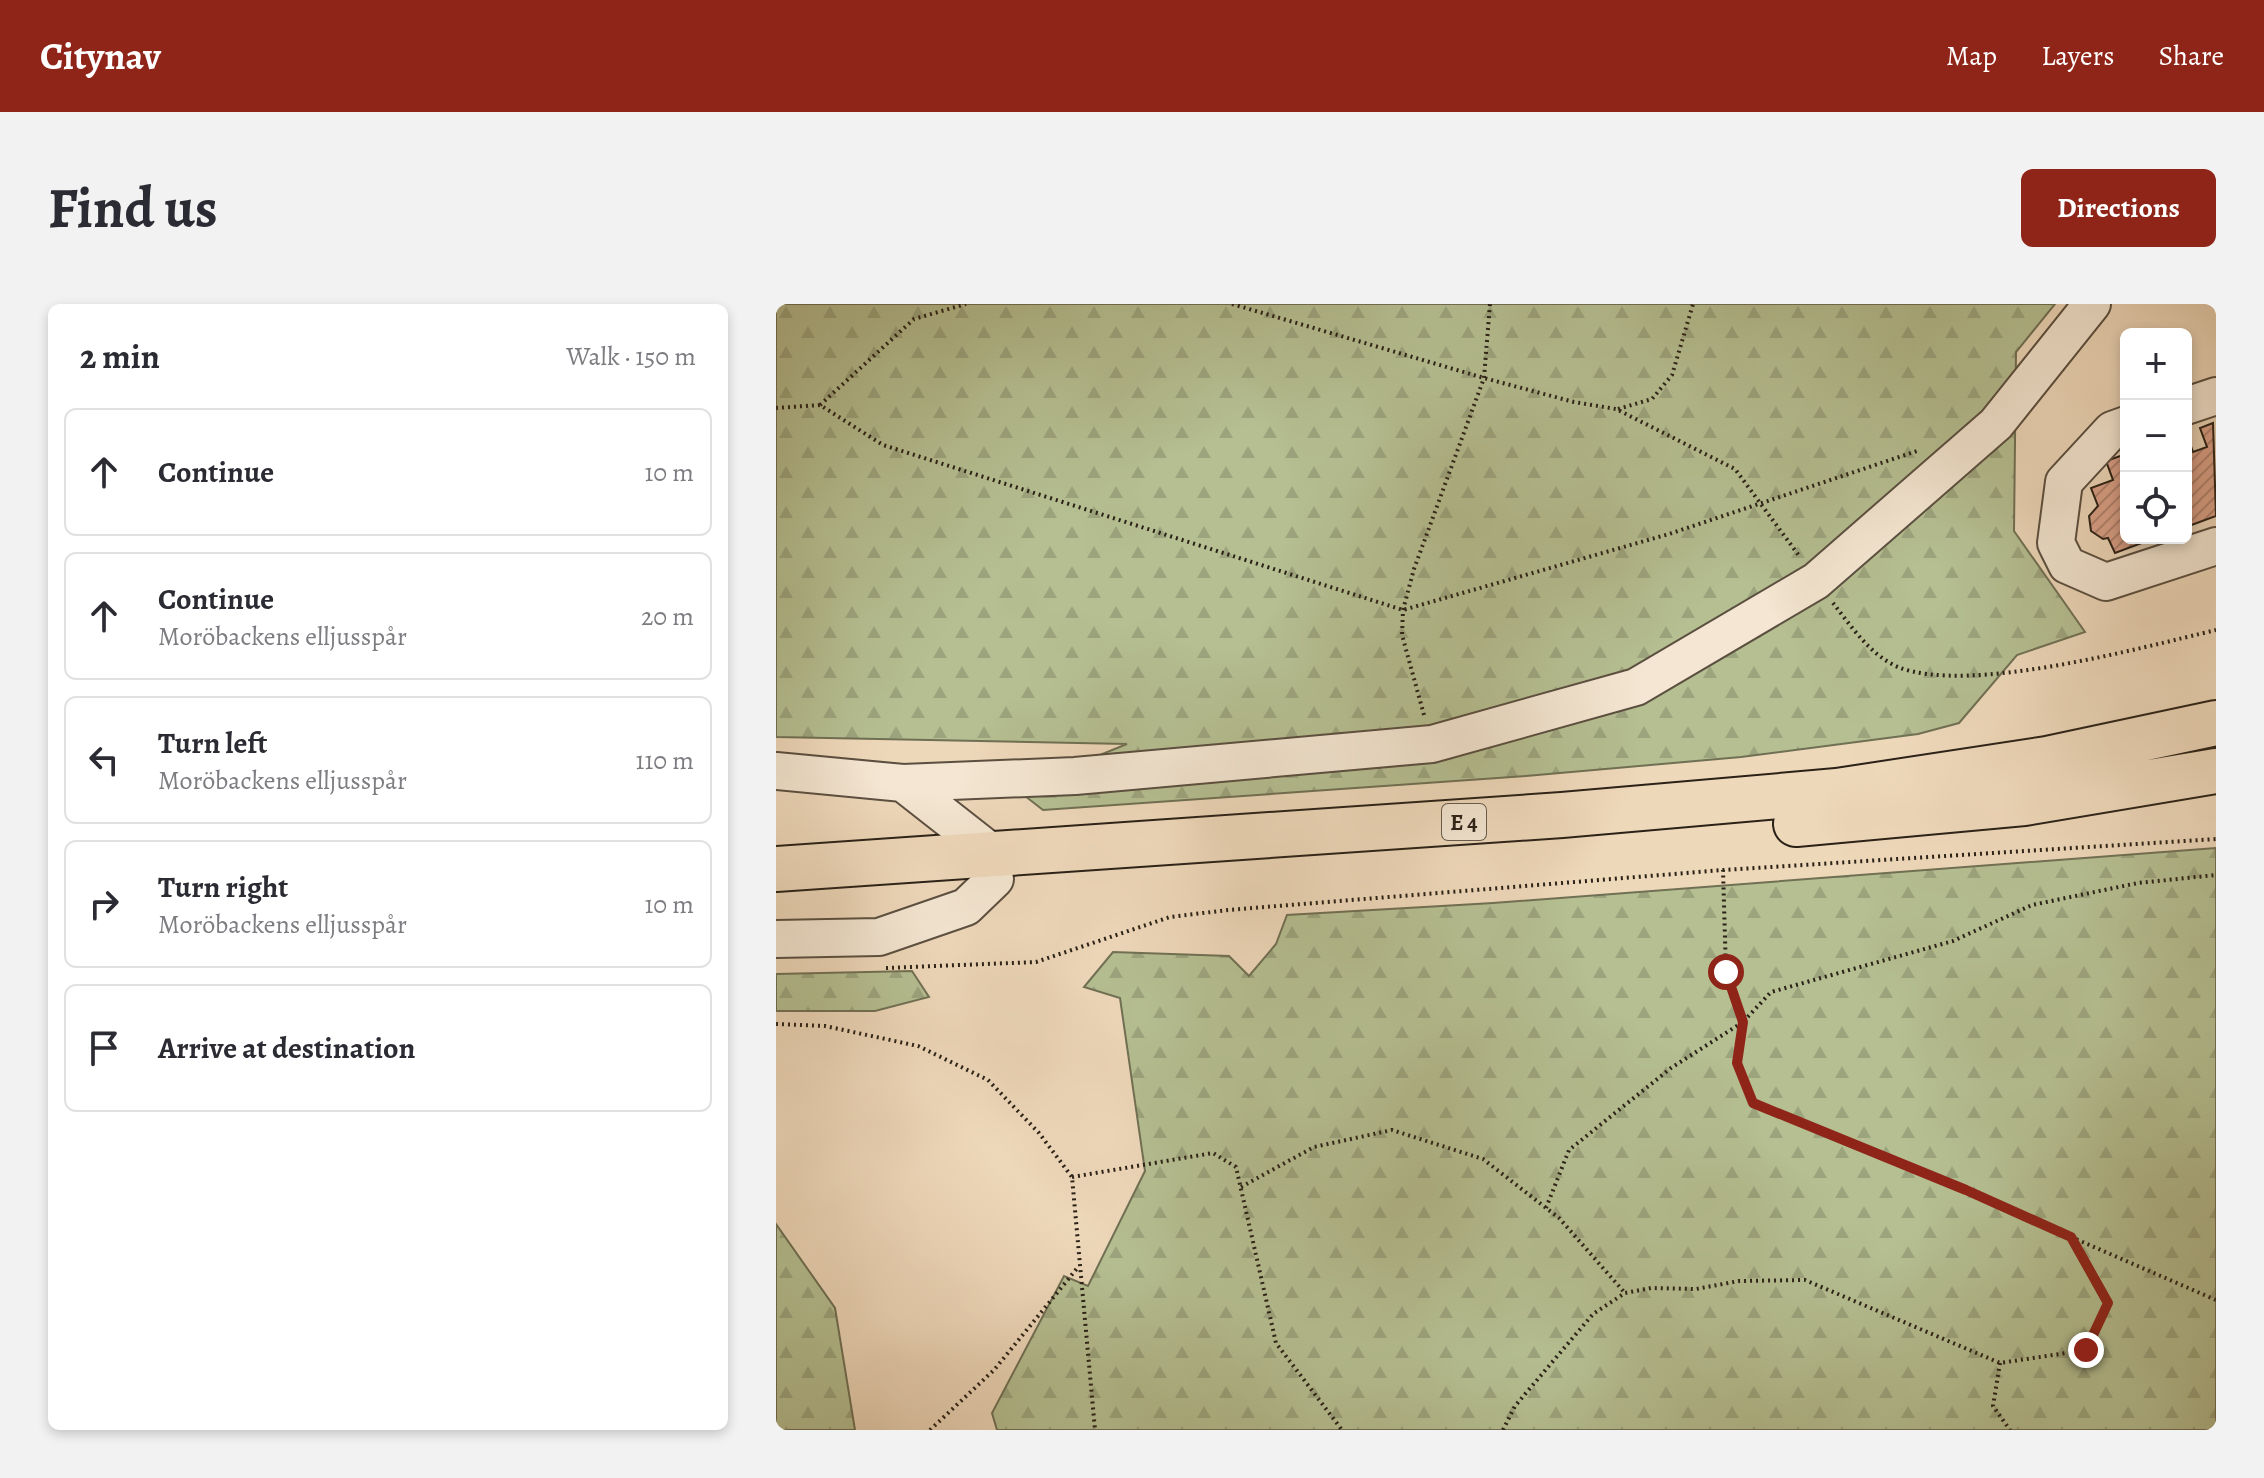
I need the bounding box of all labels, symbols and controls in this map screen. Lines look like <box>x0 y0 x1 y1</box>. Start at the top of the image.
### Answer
text: Citynav <box>40 30 161 82</box>
text: Map <box>1946 37 1997 75</box>
text: Layers <box>2041 37 2114 75</box>
text: Share <box>2158 37 2224 75</box>
button: Directions <box>2021 169 2216 247</box>
text: Find us <box>48 170 218 246</box>
map controls <box>2120 328 2192 544</box>
button: + <box>2120 328 2192 400</box>
text: 2 min <box>80 333 160 380</box>
text: Walk · 150 m <box>566 339 696 374</box>
button: − <box>2120 400 2192 472</box>
icon: ahead <box>82 450 126 494</box>
text: Continue <box>158 452 274 492</box>
text: 10 m <box>644 455 694 490</box>
button: locate <box>2120 472 2192 544</box>
text: Continue <box>158 579 274 619</box>
icon: ahead <box>82 594 126 638</box>
text: 20 m <box>641 599 694 634</box>
text: Moröbackens elljusspår <box>158 619 407 654</box>
text: Turn left <box>158 723 267 763</box>
icon: left <box>82 738 126 782</box>
text: 110 m <box>636 743 694 778</box>
text: Moröbackens elljusspår <box>158 763 407 798</box>
road number: E 4 <box>1442 804 1486 840</box>
text: Turn right <box>158 867 288 907</box>
icon: right <box>82 882 126 926</box>
text: 10 m <box>644 887 694 922</box>
text: Moröbackens elljusspår <box>158 907 407 942</box>
route start <box>1708 954 1744 990</box>
icon: arrive <box>82 1026 126 1070</box>
text: Arrive at destination <box>158 1028 415 1068</box>
route end <box>2068 1332 2104 1368</box>

